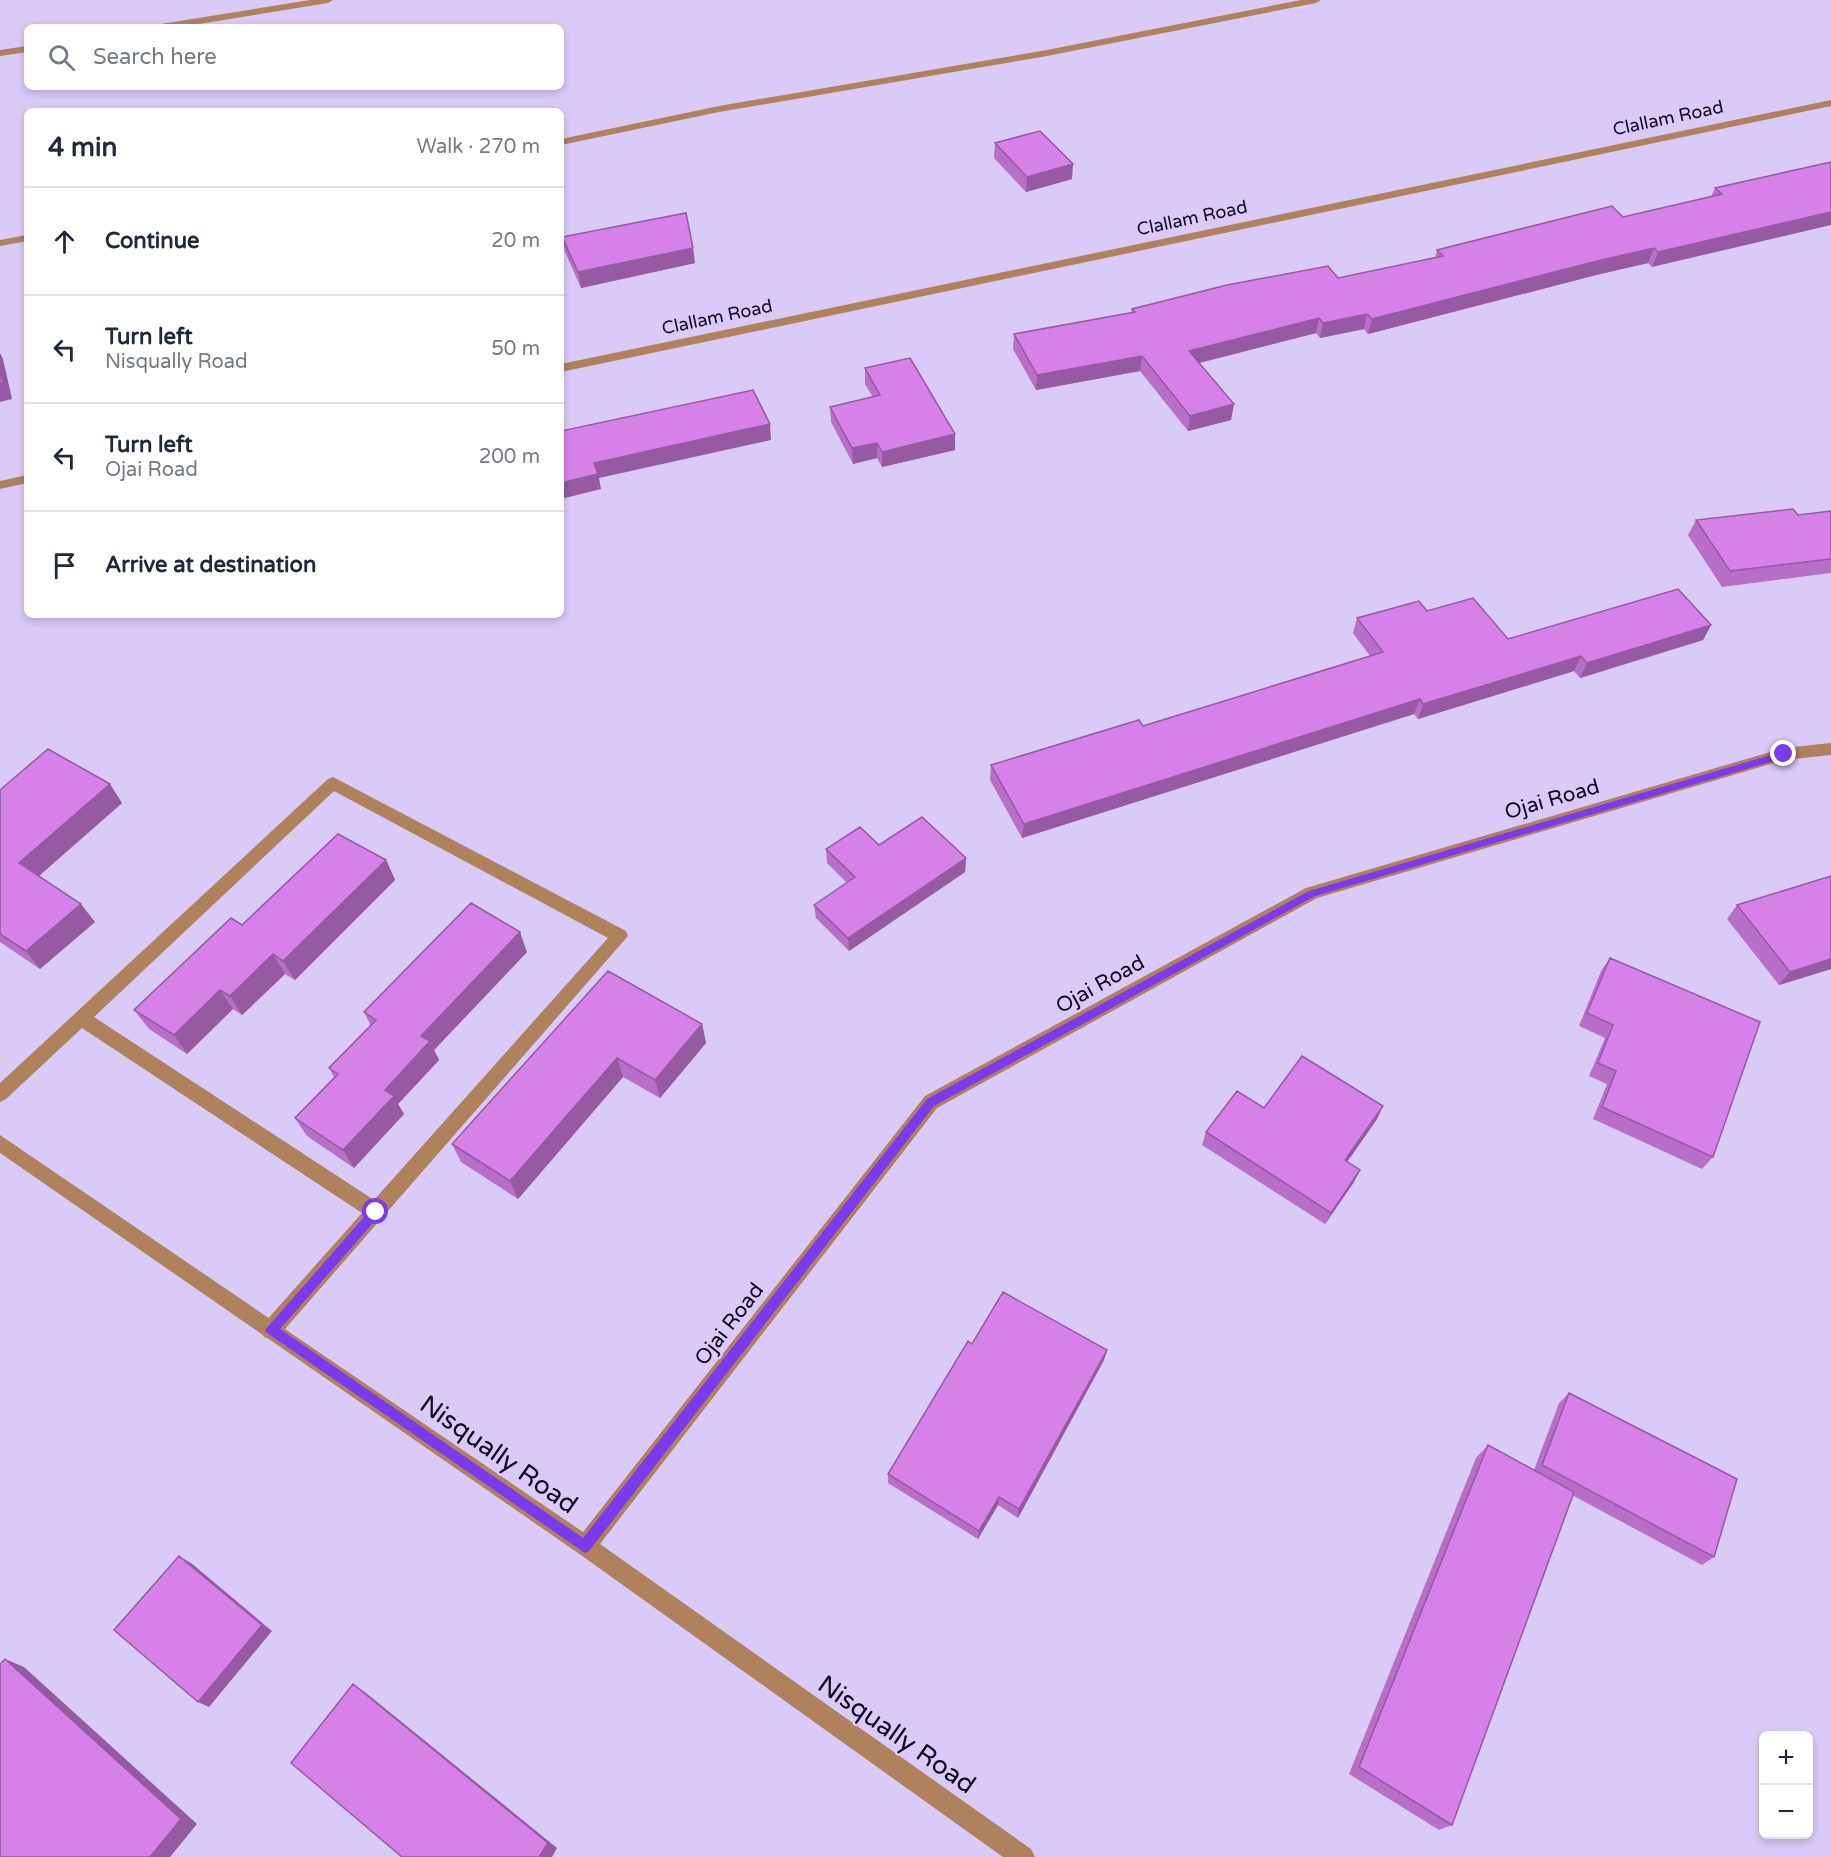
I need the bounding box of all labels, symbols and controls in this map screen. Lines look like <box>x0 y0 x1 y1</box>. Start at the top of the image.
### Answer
search box <box>24 24 564 90</box>
icon: search <box>45 41 78 74</box>
text: Search here <box>93 44 217 70</box>
street label: Clallam Road <box>1611 96 1725 140</box>
text: 4 min <box>48 132 117 163</box>
text: Walk · 270 m <box>417 135 540 159</box>
street label: Clallam Road <box>1135 196 1249 240</box>
icon: ahead <box>48 225 81 258</box>
text: Continue <box>105 228 200 254</box>
text: 20 m <box>491 229 540 253</box>
street label: Clallam Road <box>660 295 774 339</box>
text: Turn left <box>105 324 193 350</box>
icon: left <box>48 333 81 366</box>
text: 50 m <box>491 337 540 361</box>
text: Nisqually Road <box>105 350 248 374</box>
text: Turn left <box>105 432 193 458</box>
icon: left <box>48 441 81 474</box>
text: 200 m <box>479 445 540 469</box>
text: Ojai Road <box>105 458 198 482</box>
icon: arrive <box>48 549 81 582</box>
text: Arrive at destination <box>105 552 316 578</box>
route end <box>1770 740 1796 766</box>
street label: Ojai Road <box>1502 774 1602 825</box>
street label: Ojai Road <box>1052 950 1149 1019</box>
route start <box>362 1198 388 1224</box>
street label: Ojai Road <box>690 1278 769 1370</box>
street label: Nisqually Road <box>414 1389 584 1520</box>
street label: Nisqually Road <box>812 1669 982 1800</box>
map controls <box>1759 1731 1813 1839</box>
button: + <box>1759 1731 1813 1785</box>
button: − <box>1759 1785 1813 1839</box>

